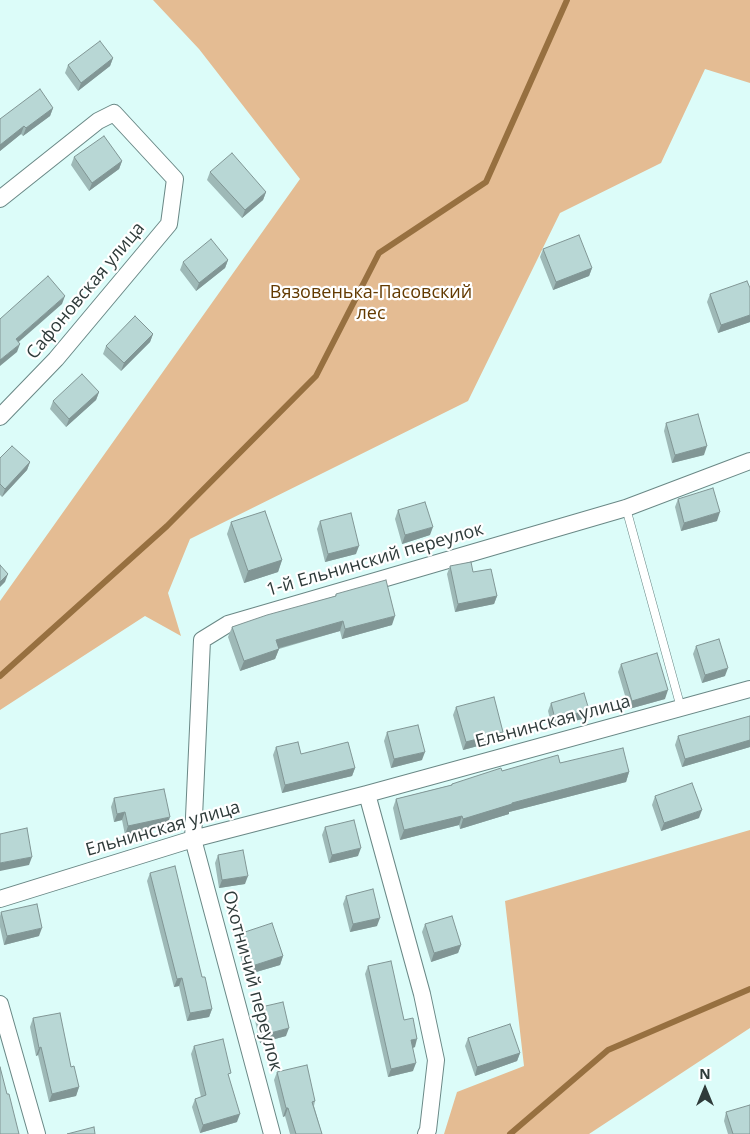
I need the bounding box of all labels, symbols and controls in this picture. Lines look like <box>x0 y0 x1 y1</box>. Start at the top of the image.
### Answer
street label: Сафоновская улица <box>22 218 150 364</box>
park label: Вязовенька-Пасовский лес <box>270 282 472 324</box>
street label: 1-й Ельнинский переулок <box>264 519 486 601</box>
street label: Ельнинская улица <box>473 691 633 753</box>
street label: Ельнинская улица <box>83 797 243 861</box>
street label: Охотничий переулок <box>218 888 286 1074</box>
north arrow <box>680 1064 730 1114</box>
text: N <box>699 1064 711 1083</box>

